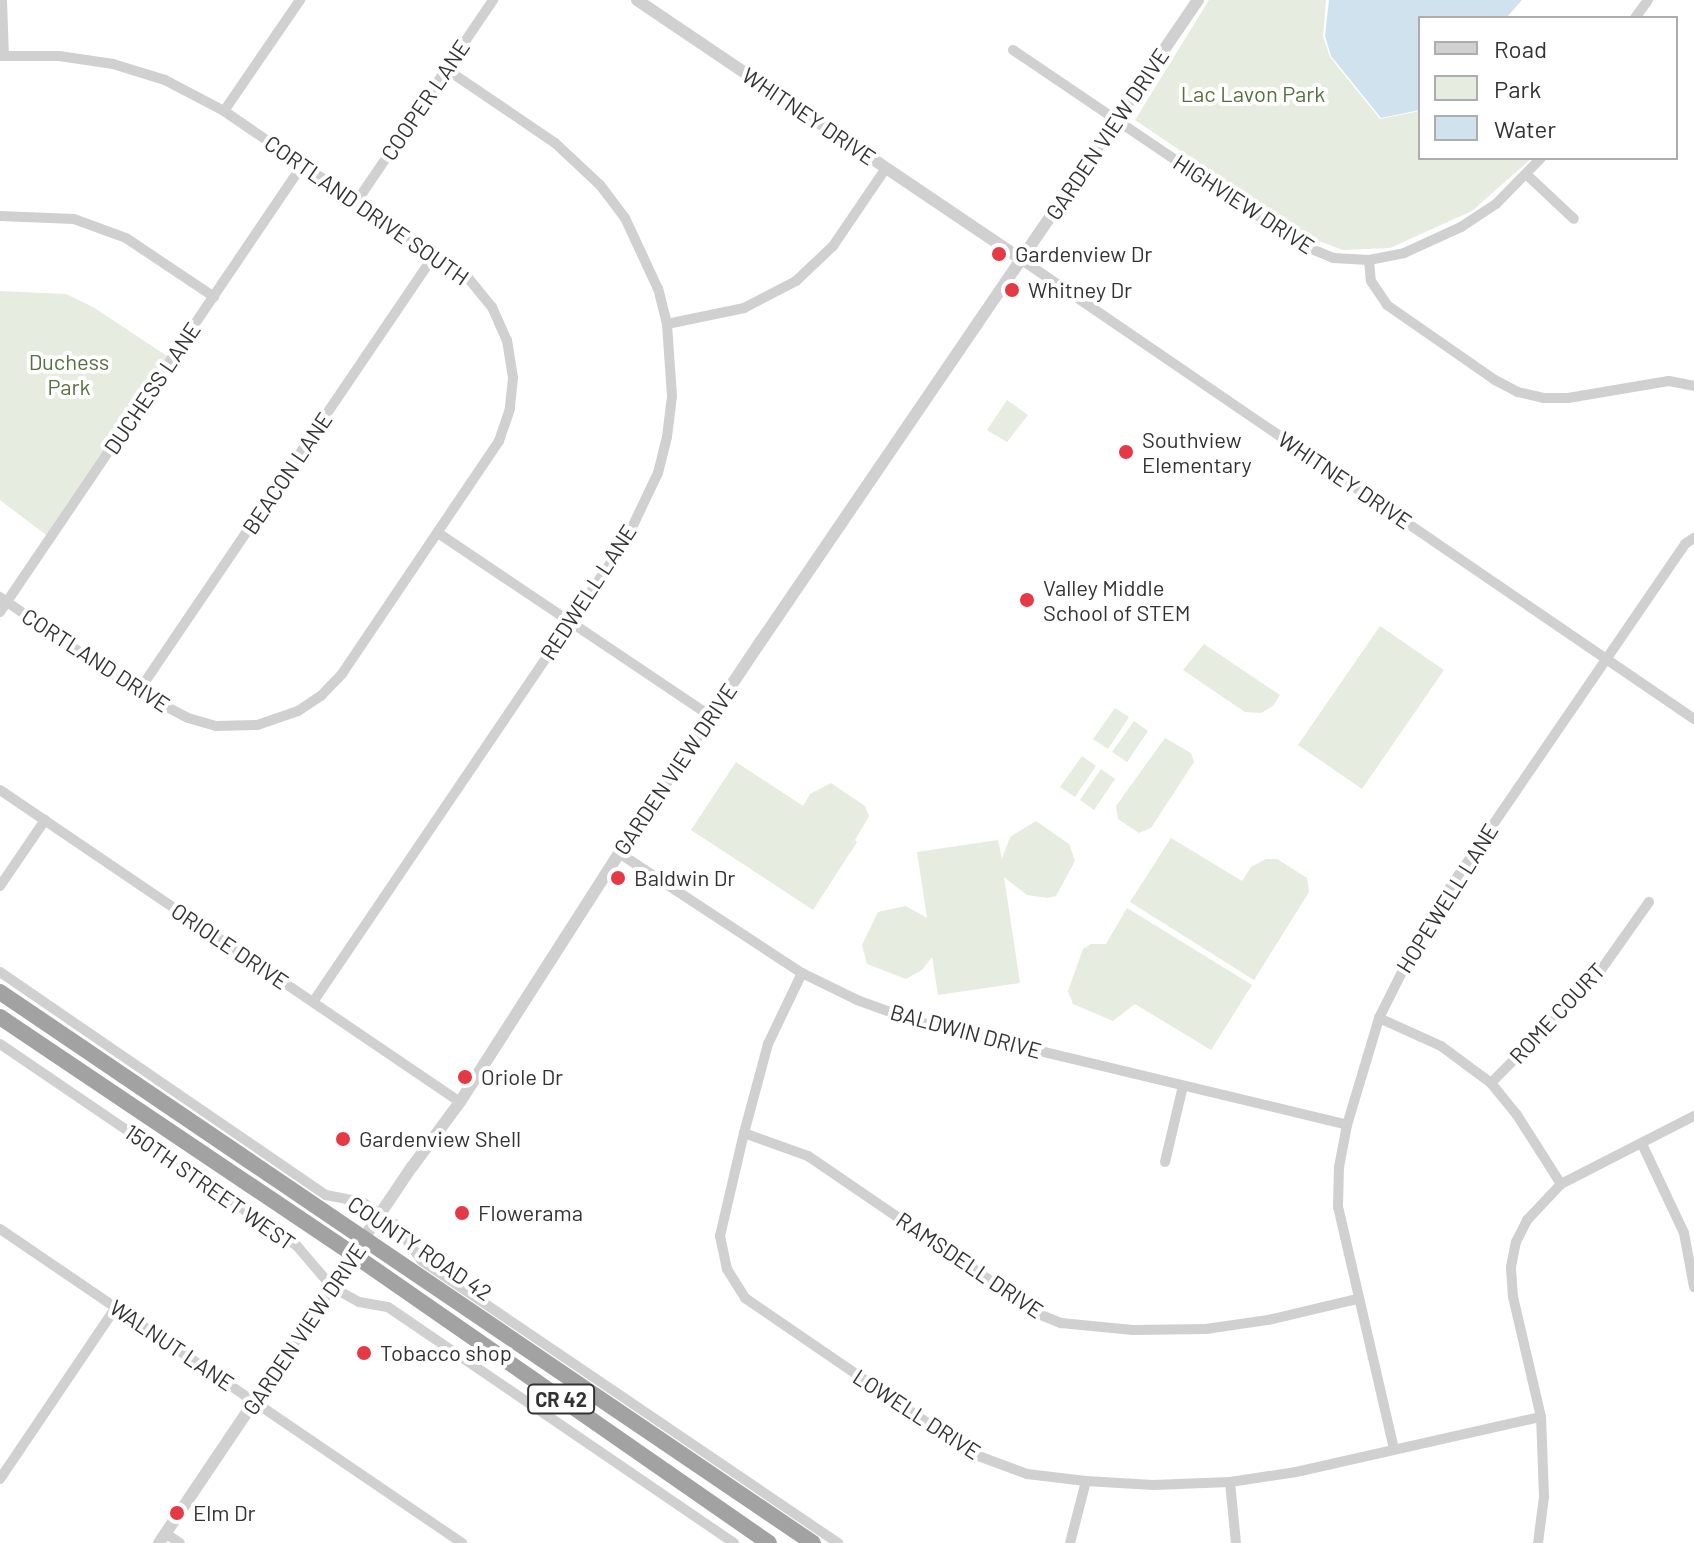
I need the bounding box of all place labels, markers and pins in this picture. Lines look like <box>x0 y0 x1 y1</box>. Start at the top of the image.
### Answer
place label: Gardenview Dr <box>1015 241 1152 267</box>
marker: Gardenview Dr <box>990 245 1008 263</box>
place label: Whitney Dr <box>1028 277 1132 303</box>
marker: Whitney Dr <box>1003 281 1021 299</box>
place label: Southview Elementary <box>1142 426 1252 478</box>
marker: Southview Elementary <box>1117 443 1135 461</box>
place label: Valley Middle School of STEM <box>1043 574 1190 626</box>
marker: Valley Middle School of STEM <box>1018 591 1036 609</box>
place label: Baldwin Dr <box>634 865 735 891</box>
marker: Baldwin Dr <box>609 869 627 887</box>
place label: Oriole Dr <box>481 1064 563 1090</box>
marker: Oriole Dr <box>456 1068 474 1086</box>
place label: Gardenview Shell <box>359 1126 521 1152</box>
marker: Gardenview Shell <box>334 1130 352 1148</box>
place label: Flowerama <box>478 1200 583 1226</box>
marker: Flowerama <box>453 1204 471 1222</box>
place label: Tobacco shop <box>380 1340 512 1366</box>
marker: Tobacco shop <box>355 1344 373 1362</box>
place label: Elm Dr <box>193 1500 256 1526</box>
marker: Elm Dr <box>168 1504 186 1522</box>

